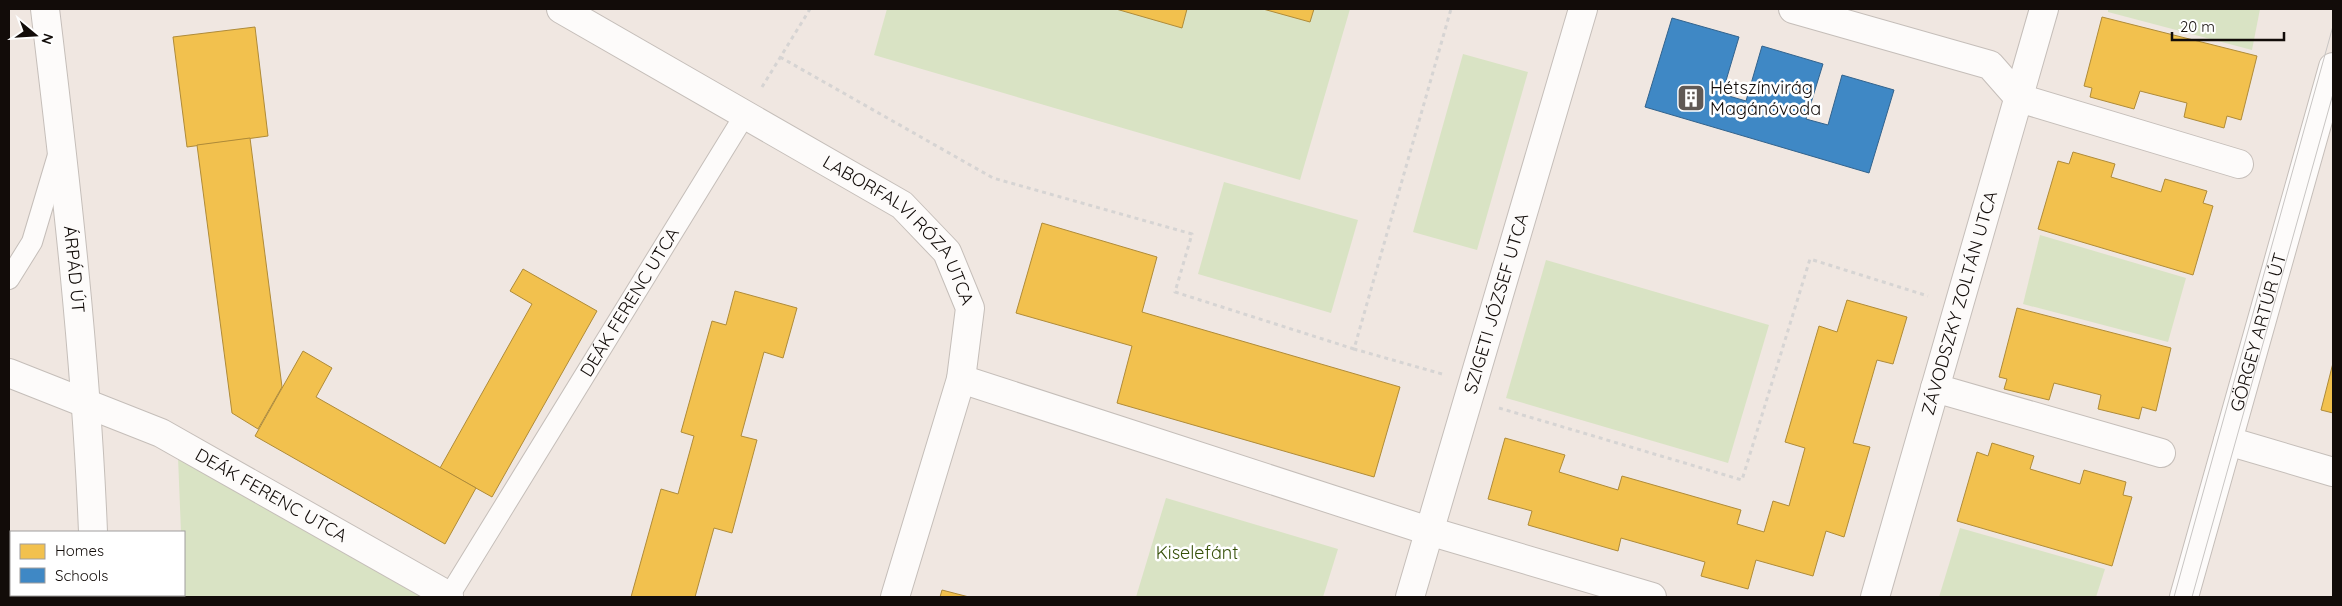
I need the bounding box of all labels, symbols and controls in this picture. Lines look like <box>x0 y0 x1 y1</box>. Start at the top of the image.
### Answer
north arrow <box>10 10 60 60</box>
scale bar <box>2172 10 2284 42</box>
text: 20 m <box>2180 17 2215 36</box>
text: N <box>37 31 58 47</box>
place label: Hétszínvirág Magánóvoda <box>1710 76 1821 120</box>
building icon: Hétszínvirág Magánóvoda <box>1676 83 1706 113</box>
street label: LABORFALVI RÓZA UTCA <box>819 150 980 308</box>
street label: ZÁVODSZKY ZOLTÁN UTCA <box>1916 188 2002 418</box>
street label: SZIGETI JÓZSEF UTCA <box>1458 210 1533 396</box>
street label: DEÁK FERENC UTCA <box>575 223 684 381</box>
street label: ÁRPÁD ÚT <box>59 225 90 314</box>
street label: GÖRGEY ARTÚR ÚT <box>2225 250 2291 414</box>
street label: DEÁK FERENC UTCA <box>191 443 352 547</box>
legend <box>10 531 185 596</box>
text: Homes <box>55 541 104 560</box>
park label: Kiselefánt <box>1156 541 1238 564</box>
text: Schools <box>55 566 108 585</box>

